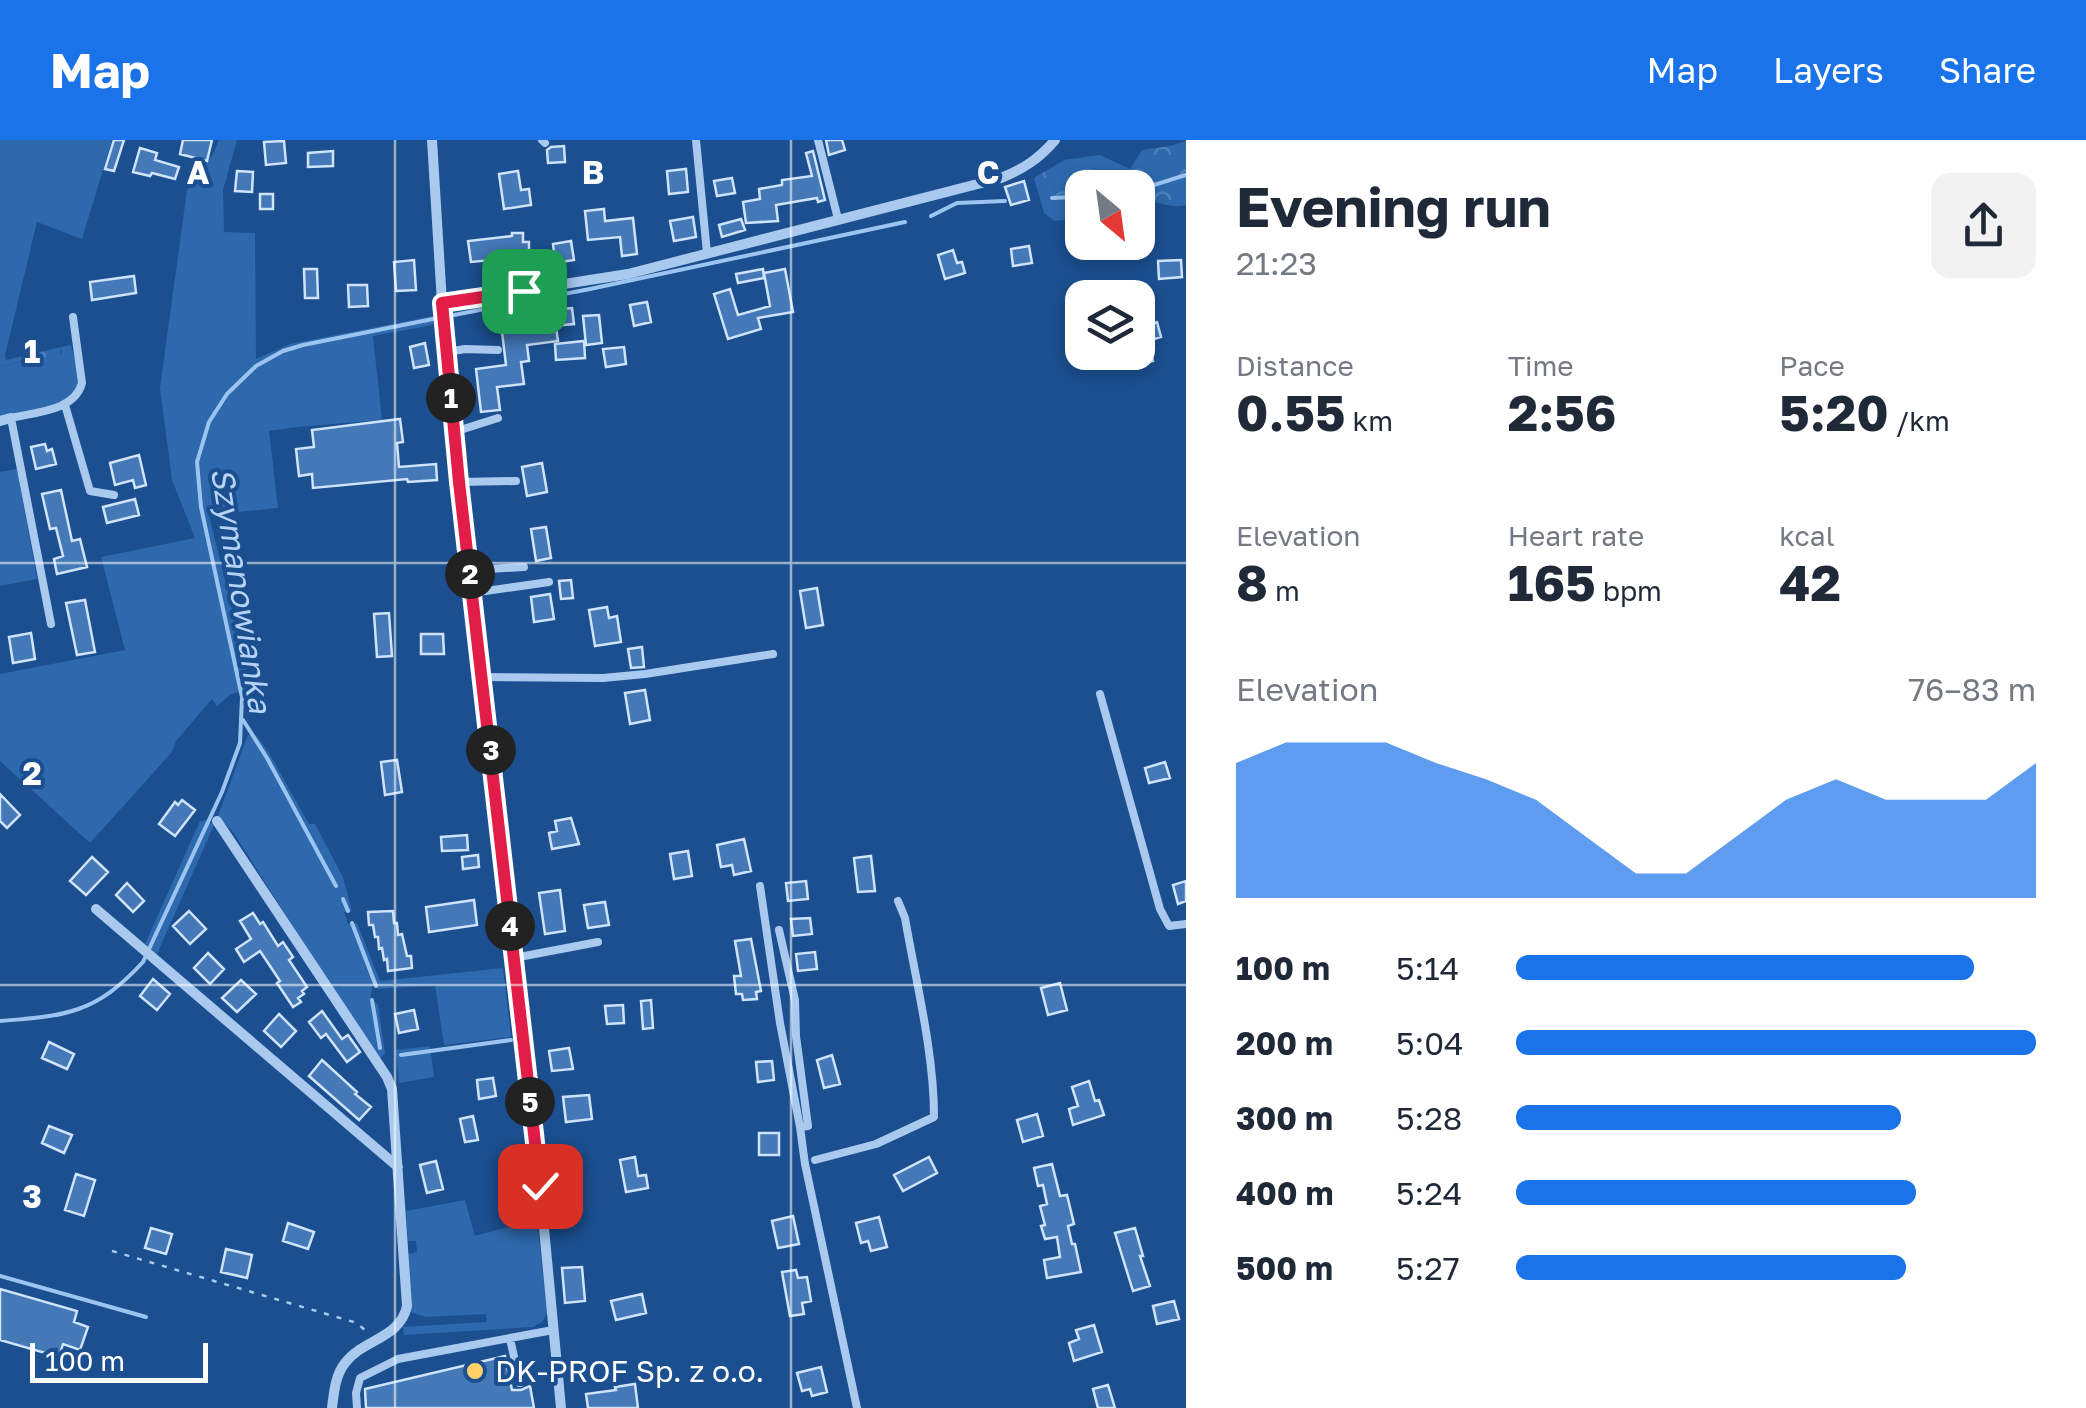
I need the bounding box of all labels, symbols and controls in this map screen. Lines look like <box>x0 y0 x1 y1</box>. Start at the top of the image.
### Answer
text: Map <box>50 41 150 99</box>
text: Map <box>1647 49 1718 91</box>
text: Layers <box>1773 49 1884 91</box>
text: Share <box>1939 49 2036 91</box>
text: A <box>187 153 210 191</box>
text: B <box>582 153 604 191</box>
text: C <box>977 153 999 191</box>
north arrow <box>1065 170 1155 260</box>
map controls <box>1065 170 1155 370</box>
text: Evening run <box>1236 173 1551 239</box>
button: share <box>1931 173 2036 278</box>
text: 21:23 <box>1236 244 1317 282</box>
pin <box>482 249 567 334</box>
icon: arrive <box>497 264 552 319</box>
button: layers <box>1065 280 1155 370</box>
text: 1 <box>24 332 40 370</box>
text: Distance <box>1236 349 1354 382</box>
text: Time <box>1508 349 1574 382</box>
text: Pace <box>1779 349 1845 382</box>
pin: 1 <box>426 373 476 423</box>
text: 1 <box>444 381 458 414</box>
text: 0.55 <box>1236 382 1346 442</box>
text: 2:56 <box>1508 382 1616 442</box>
text: 5:20 <box>1779 382 1889 442</box>
text: km <box>1346 404 1393 437</box>
text: /km <box>1889 404 1950 437</box>
water label: Szymanowianka <box>204 465 280 717</box>
text: Elevation <box>1236 519 1361 552</box>
text: Heart rate <box>1508 519 1644 552</box>
text: kcal <box>1779 519 1835 552</box>
pin: 2 <box>445 549 495 599</box>
text: 8 <box>1236 552 1268 612</box>
text: 165 <box>1508 552 1596 612</box>
text: 42 <box>1779 552 1841 612</box>
text: 2 <box>461 557 479 590</box>
text: m <box>1268 574 1300 607</box>
text: bpm <box>1596 574 1662 607</box>
text: Elevation <box>1236 670 1378 708</box>
text: 76–83 m <box>1908 670 2036 708</box>
pin: 3 <box>466 725 516 775</box>
text: 3 <box>482 733 500 766</box>
text: 2 <box>22 754 42 792</box>
pin: 4 <box>485 901 535 951</box>
text: 4 <box>501 909 519 942</box>
text: 100 m <box>1236 949 1330 987</box>
text: 5:14 <box>1396 949 1459 987</box>
text: 200 m <box>1236 1024 1333 1062</box>
text: 5:04 <box>1396 1024 1464 1062</box>
pin: 5 <box>505 1077 555 1127</box>
text: 5 <box>521 1085 539 1118</box>
text: 300 m <box>1236 1099 1333 1137</box>
text: 5:28 <box>1396 1099 1462 1137</box>
pin <box>498 1144 583 1229</box>
icon: check <box>513 1159 568 1214</box>
text: 400 m <box>1236 1174 1334 1212</box>
text: 5:24 <box>1396 1174 1462 1212</box>
text: 3 <box>22 1177 42 1215</box>
text: 500 m <box>1236 1249 1333 1287</box>
text: 5:27 <box>1396 1249 1460 1287</box>
scale bar <box>30 1338 208 1382</box>
text: 100 m <box>45 1344 125 1377</box>
place label: DK-PROF Sp. z o.o. <box>495 1353 764 1389</box>
marker: DK-PROF Sp. z o.o. <box>464 1360 486 1382</box>

